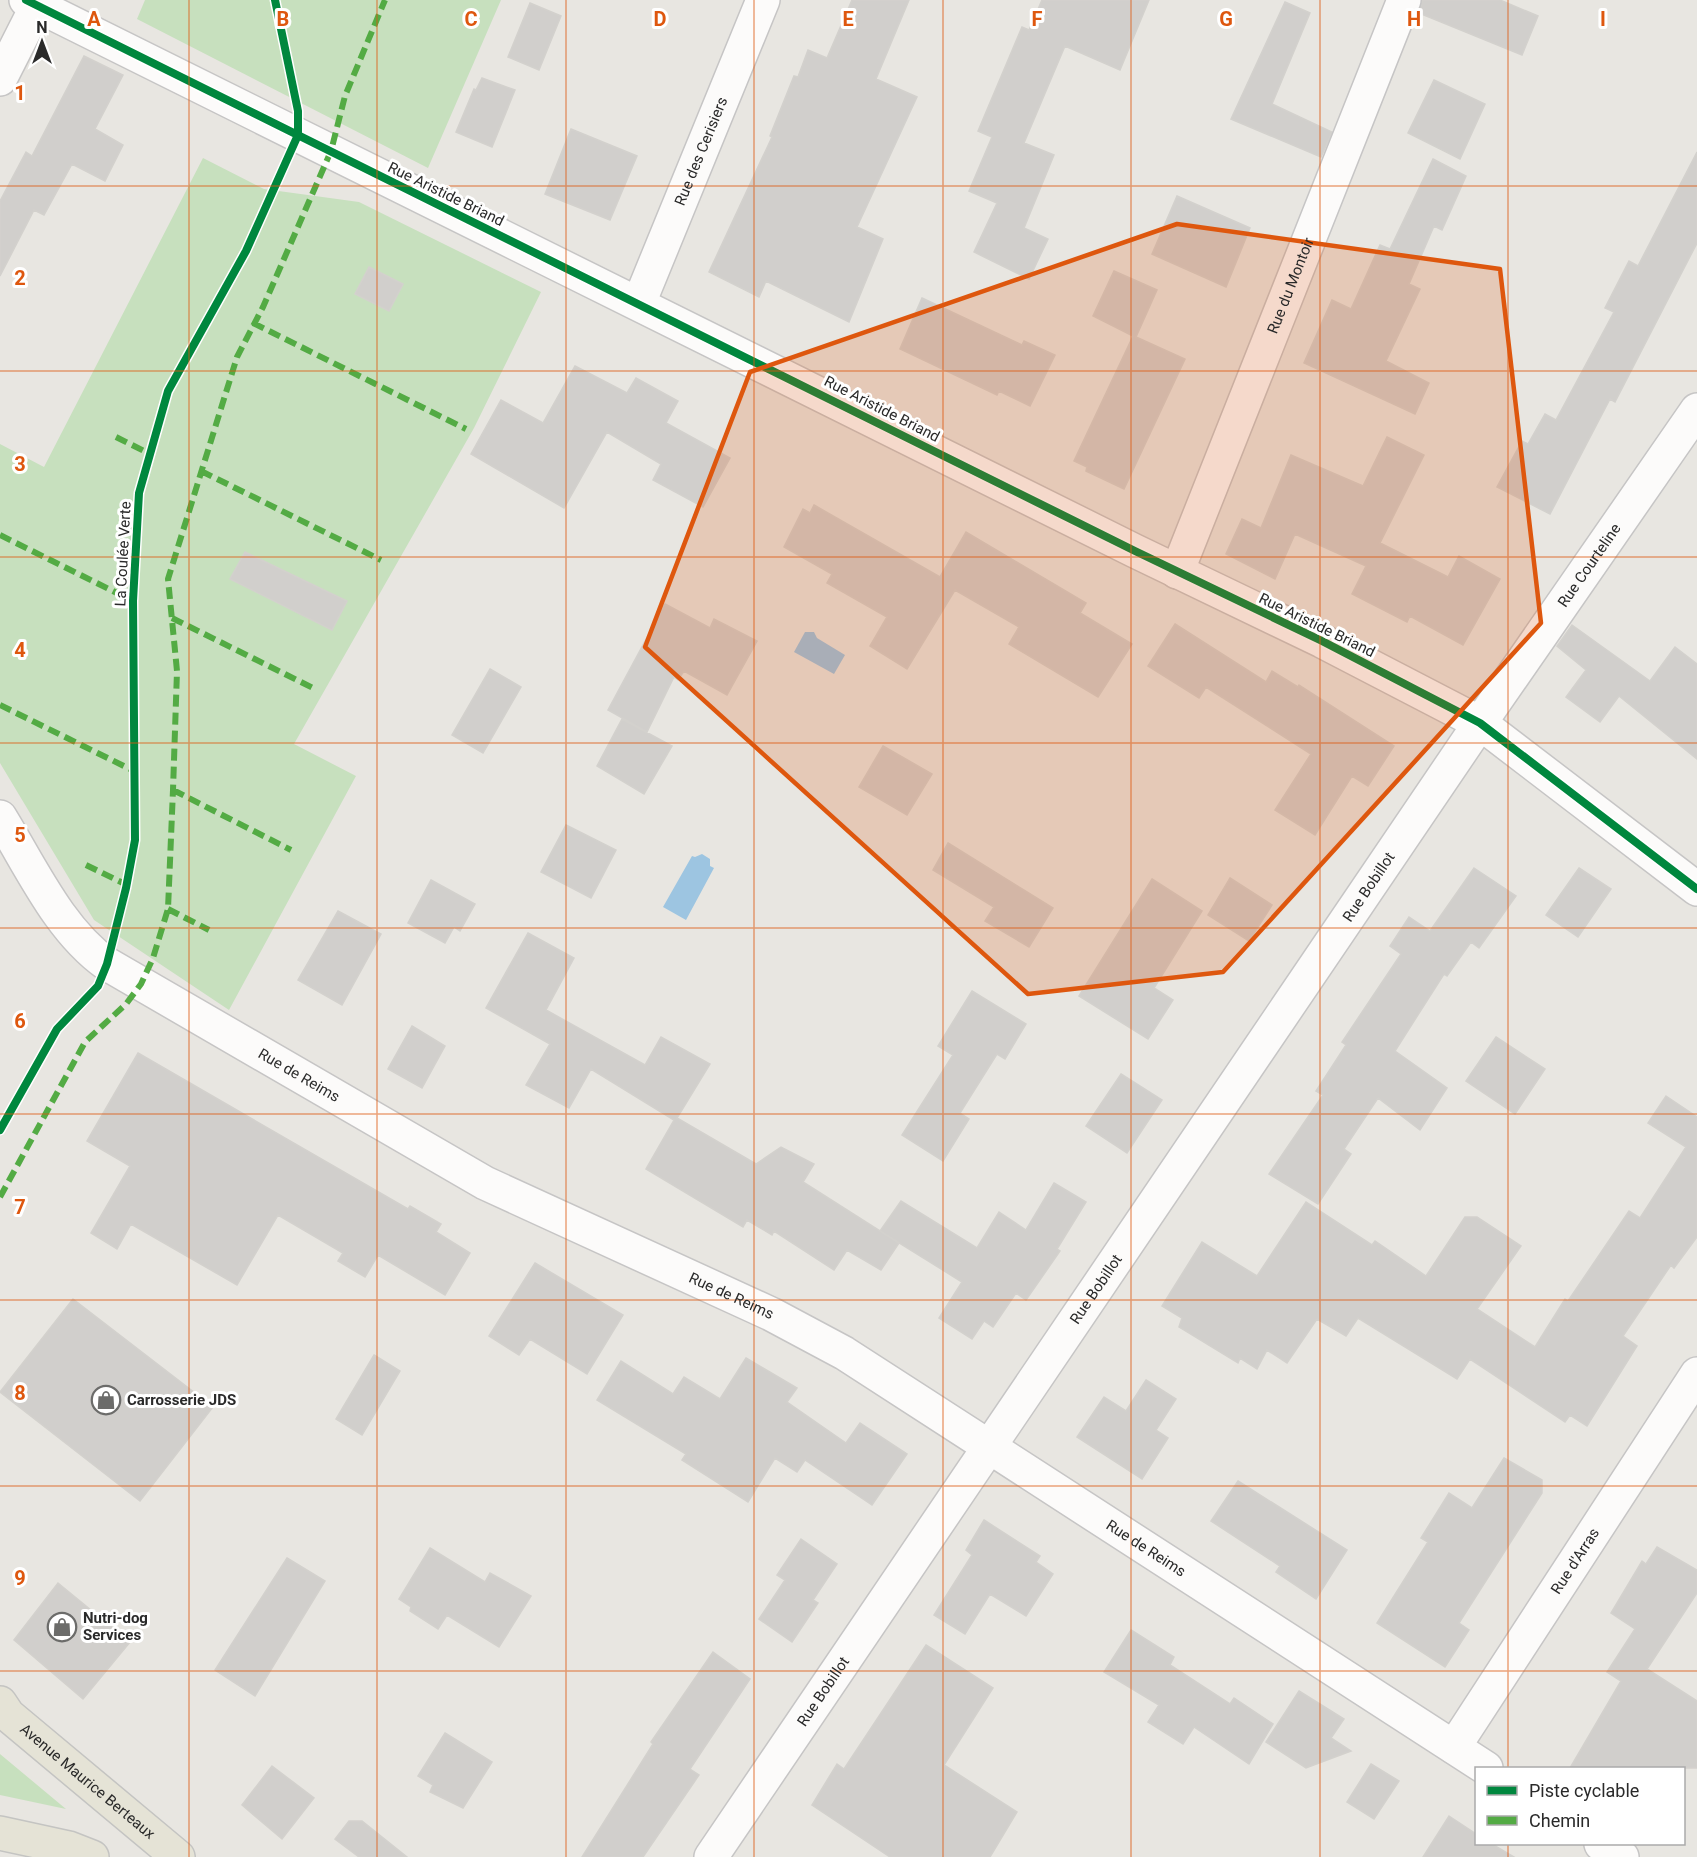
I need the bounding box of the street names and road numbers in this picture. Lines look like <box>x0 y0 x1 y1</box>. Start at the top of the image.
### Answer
street label: Rue des Cerisiers <box>671 94 731 208</box>
street label: Rue Aristide Briand <box>385 158 507 230</box>
street label: Rue du Montoir <box>1263 235 1318 336</box>
street label: Rue Aristide Briand <box>821 372 943 446</box>
street label: La Coulée Verte <box>111 501 135 607</box>
street label: Rue Courteline <box>1554 520 1625 611</box>
street label: Rue Aristide Briand <box>1256 589 1378 661</box>
street label: Rue Bobillot <box>1339 849 1399 925</box>
street label: Rue de Reims <box>255 1045 343 1106</box>
street label: Rue Bobillot <box>1066 1251 1126 1327</box>
street label: Rue de Reims <box>686 1269 777 1323</box>
street label: Rue de Reims <box>1103 1516 1189 1581</box>
street label: Rue d'Arras <box>1547 1525 1603 1597</box>
street label: Rue Bobillot <box>793 1653 853 1730</box>
street label: Avenue Maurice Berteaux <box>16 1720 159 1843</box>

